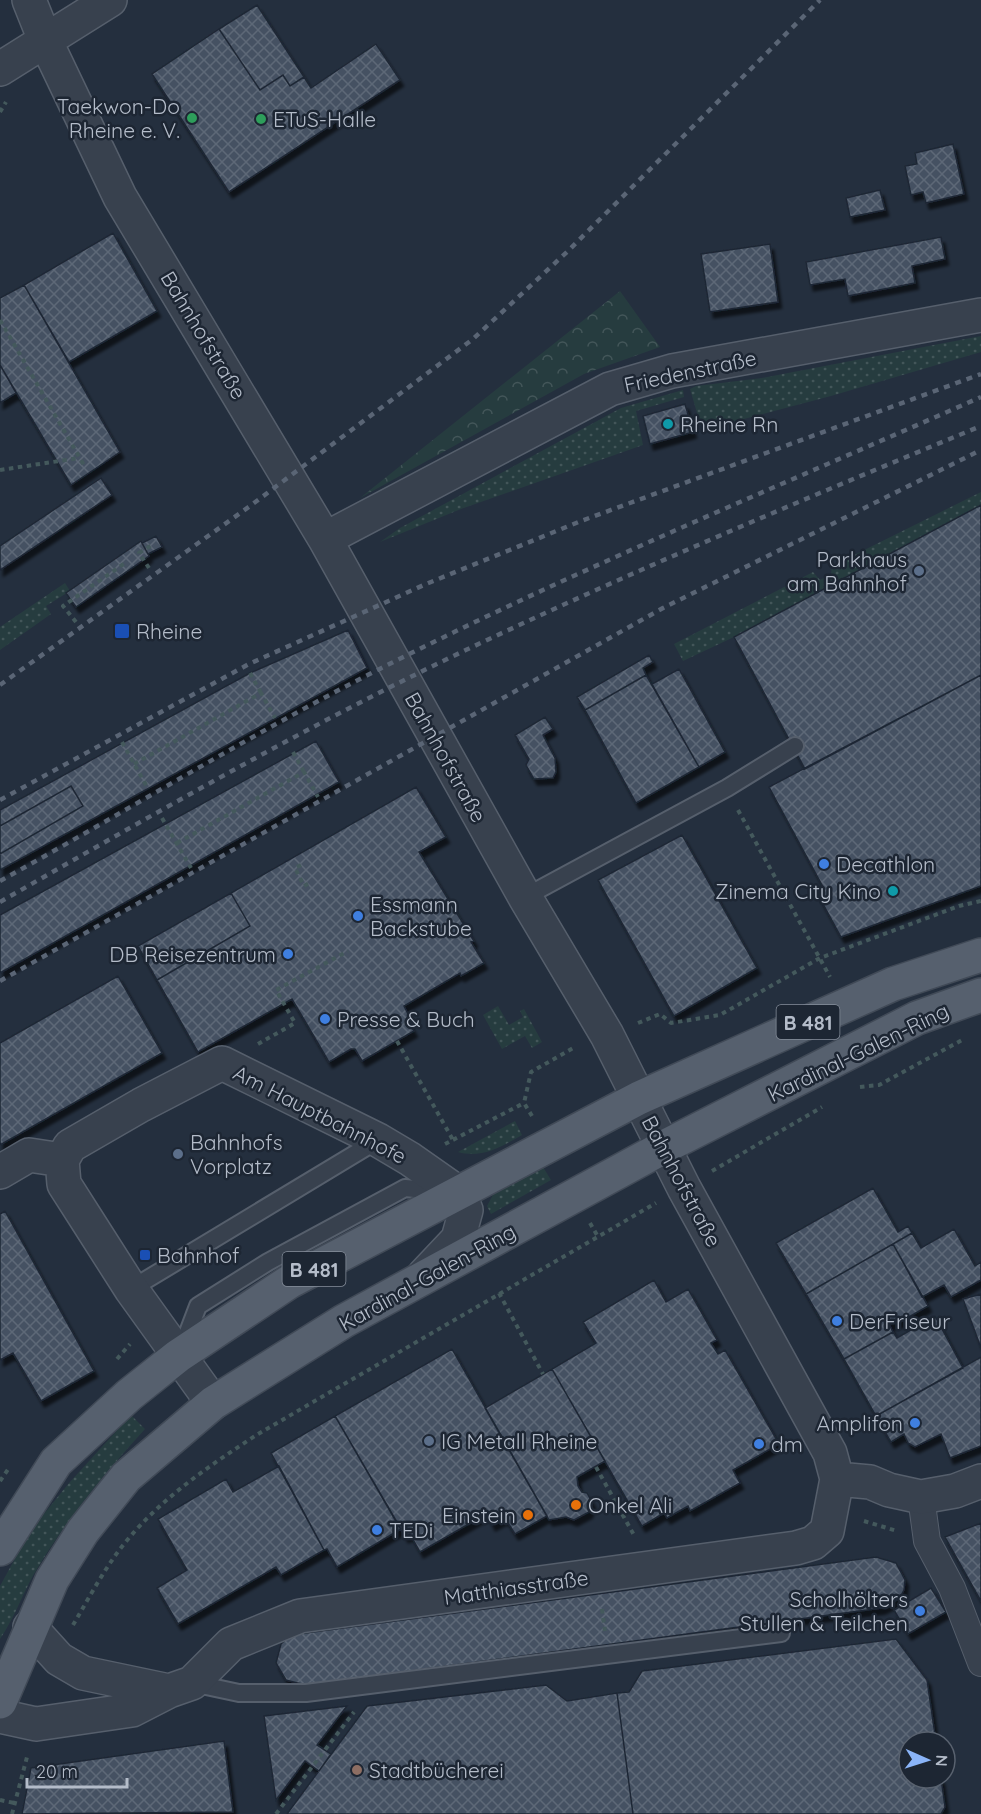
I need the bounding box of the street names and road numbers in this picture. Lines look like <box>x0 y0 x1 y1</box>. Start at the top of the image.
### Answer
street label: Bahnhofstraße <box>156 266 252 404</box>
street label: Friedenstraße <box>621 344 759 398</box>
street label: Bahnhofstraße <box>400 687 492 827</box>
street label: Kardinal-Galen-Ring <box>763 997 953 1107</box>
road number: B 481 <box>776 1005 840 1039</box>
street label: Am Hauptbahnhofe <box>229 1059 411 1169</box>
street label: Bahnhofstraße <box>637 1111 727 1251</box>
street label: Kardinal-Galen-Ring <box>334 1218 520 1336</box>
road number: B 481 <box>282 1252 346 1286</box>
street label: Matthiasstraße <box>442 1564 590 1610</box>

